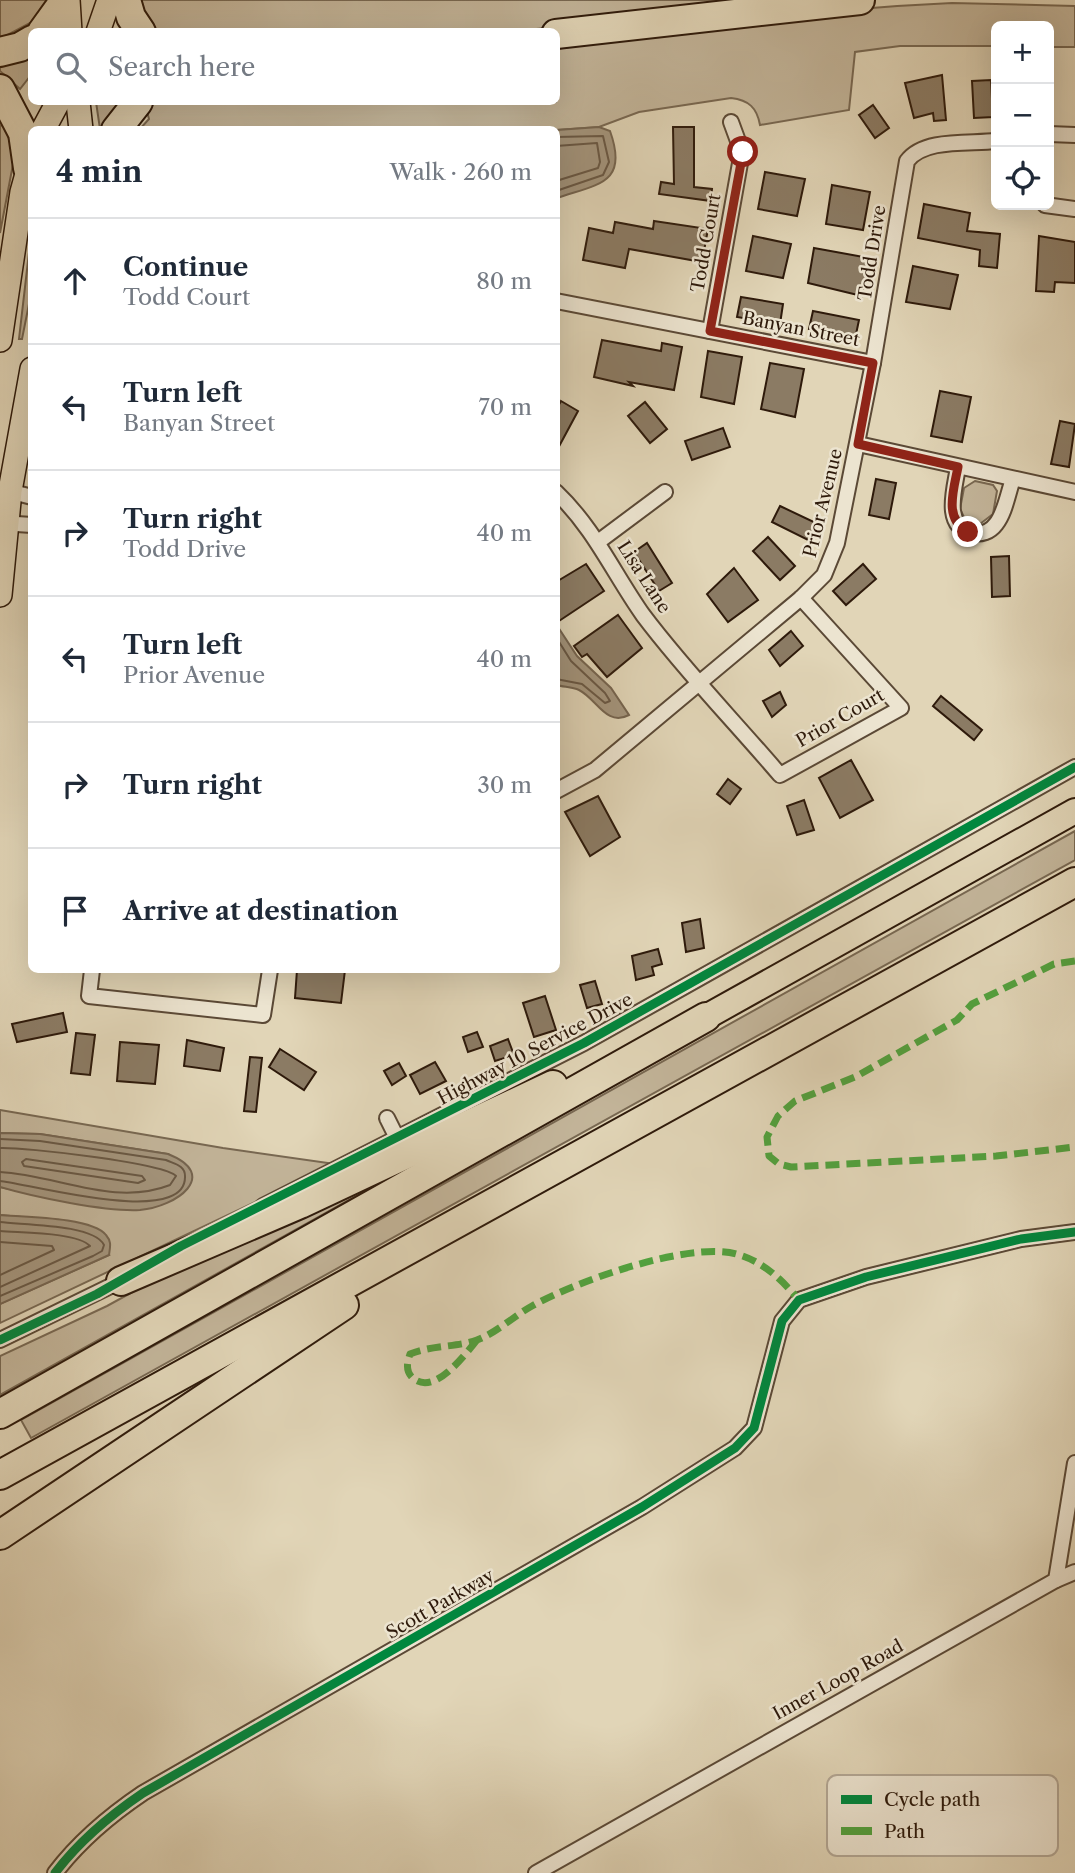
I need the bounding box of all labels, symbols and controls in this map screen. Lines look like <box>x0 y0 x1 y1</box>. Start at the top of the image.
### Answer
map controls <box>991 21 1054 210</box>
button: + <box>991 21 1054 84</box>
search box <box>28 28 560 105</box>
icon: search <box>52 48 90 86</box>
text: Search here <box>108 51 255 83</box>
button: − <box>991 84 1054 147</box>
route start <box>727 136 758 167</box>
button: locate <box>991 147 1054 210</box>
text: 4 min <box>56 153 142 190</box>
text: Walk · 260 m <box>390 158 532 186</box>
street label: Todd Court <box>687 192 726 294</box>
street label: Todd Drive <box>854 204 890 302</box>
text: Continue <box>123 251 248 283</box>
icon: ahead <box>56 262 94 300</box>
text: 80 m <box>476 267 532 295</box>
text: Todd Court <box>123 283 250 311</box>
street label: Banyan Street <box>740 307 862 351</box>
text: Turn left <box>123 377 242 409</box>
icon: left <box>56 388 94 426</box>
text: 70 m <box>479 393 532 421</box>
text: Banyan Street <box>123 409 275 437</box>
street label: Prior Avenue <box>799 446 847 560</box>
text: Turn right <box>123 503 262 535</box>
icon: right <box>56 514 94 552</box>
route end <box>952 516 983 547</box>
text: 40 m <box>477 519 532 547</box>
text: Todd Drive <box>123 535 246 563</box>
street label: Lisa Lane <box>612 537 676 617</box>
text: Turn left <box>123 629 242 661</box>
icon: left <box>56 640 94 678</box>
text: 40 m <box>477 645 532 673</box>
text: Prior Avenue <box>123 661 265 689</box>
street label: Prior Court <box>792 684 888 752</box>
icon: right <box>56 766 94 804</box>
text: Turn right <box>123 769 262 801</box>
text: 30 m <box>477 771 532 799</box>
icon: arrive <box>56 892 94 930</box>
text: Arrive at destination <box>123 895 398 927</box>
street label: Highway 10 Service Drive <box>434 988 636 1110</box>
street label: Scott Parkway <box>382 1564 499 1644</box>
street label: Inner Loop Road <box>769 1635 907 1725</box>
legend <box>827 1775 1058 1856</box>
text: Cycle path <box>884 1788 980 1811</box>
text: Path <box>884 1820 925 1843</box>

